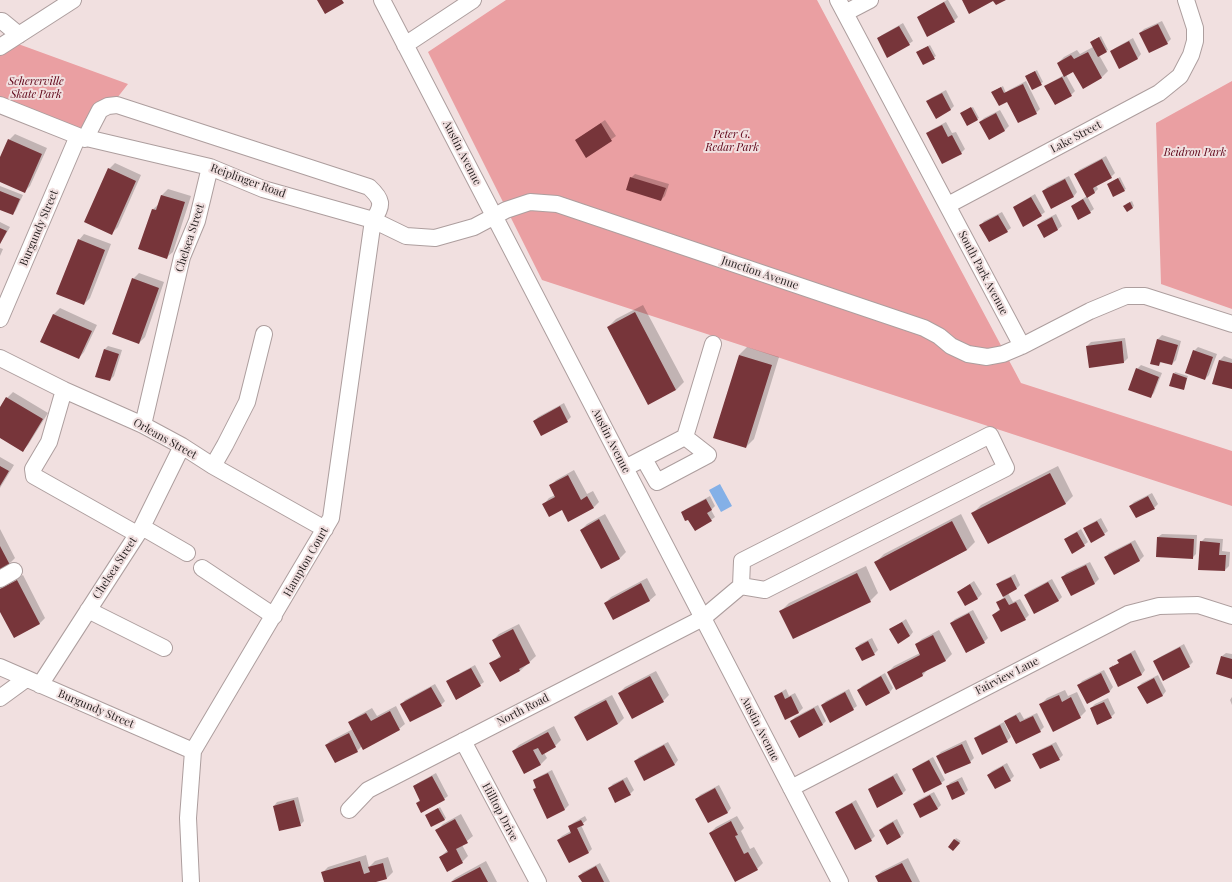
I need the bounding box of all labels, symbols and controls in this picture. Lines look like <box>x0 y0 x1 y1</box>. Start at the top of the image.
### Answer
park label: Schererville Skate Park <box>8 75 64 101</box>
street label: Lake Street <box>1048 118 1104 156</box>
street label: Austin Avenue <box>440 119 484 187</box>
park label: Peter G. Redar Park <box>705 128 759 154</box>
park label: Beidron Park <box>1164 146 1226 160</box>
street label: Reiplinger Road <box>209 161 287 201</box>
street label: Burgundy Street <box>17 188 61 268</box>
street label: Chelsea Street <box>173 202 207 274</box>
street label: South Park Avenue <box>955 229 1011 317</box>
street label: Junction Avenue <box>720 254 800 292</box>
street label: Austin Avenue <box>589 407 633 475</box>
street label: Orleans Street <box>131 416 199 462</box>
street label: Hampton Court <box>281 525 331 599</box>
street label: Chelsea Street <box>90 535 140 601</box>
street label: Fairview Lane <box>973 654 1041 698</box>
street label: Burgundy Street <box>56 687 136 731</box>
street label: North Road <box>495 691 551 729</box>
street label: Austin Avenue <box>738 695 782 763</box>
street label: Hilltop Drive <box>479 781 521 843</box>

